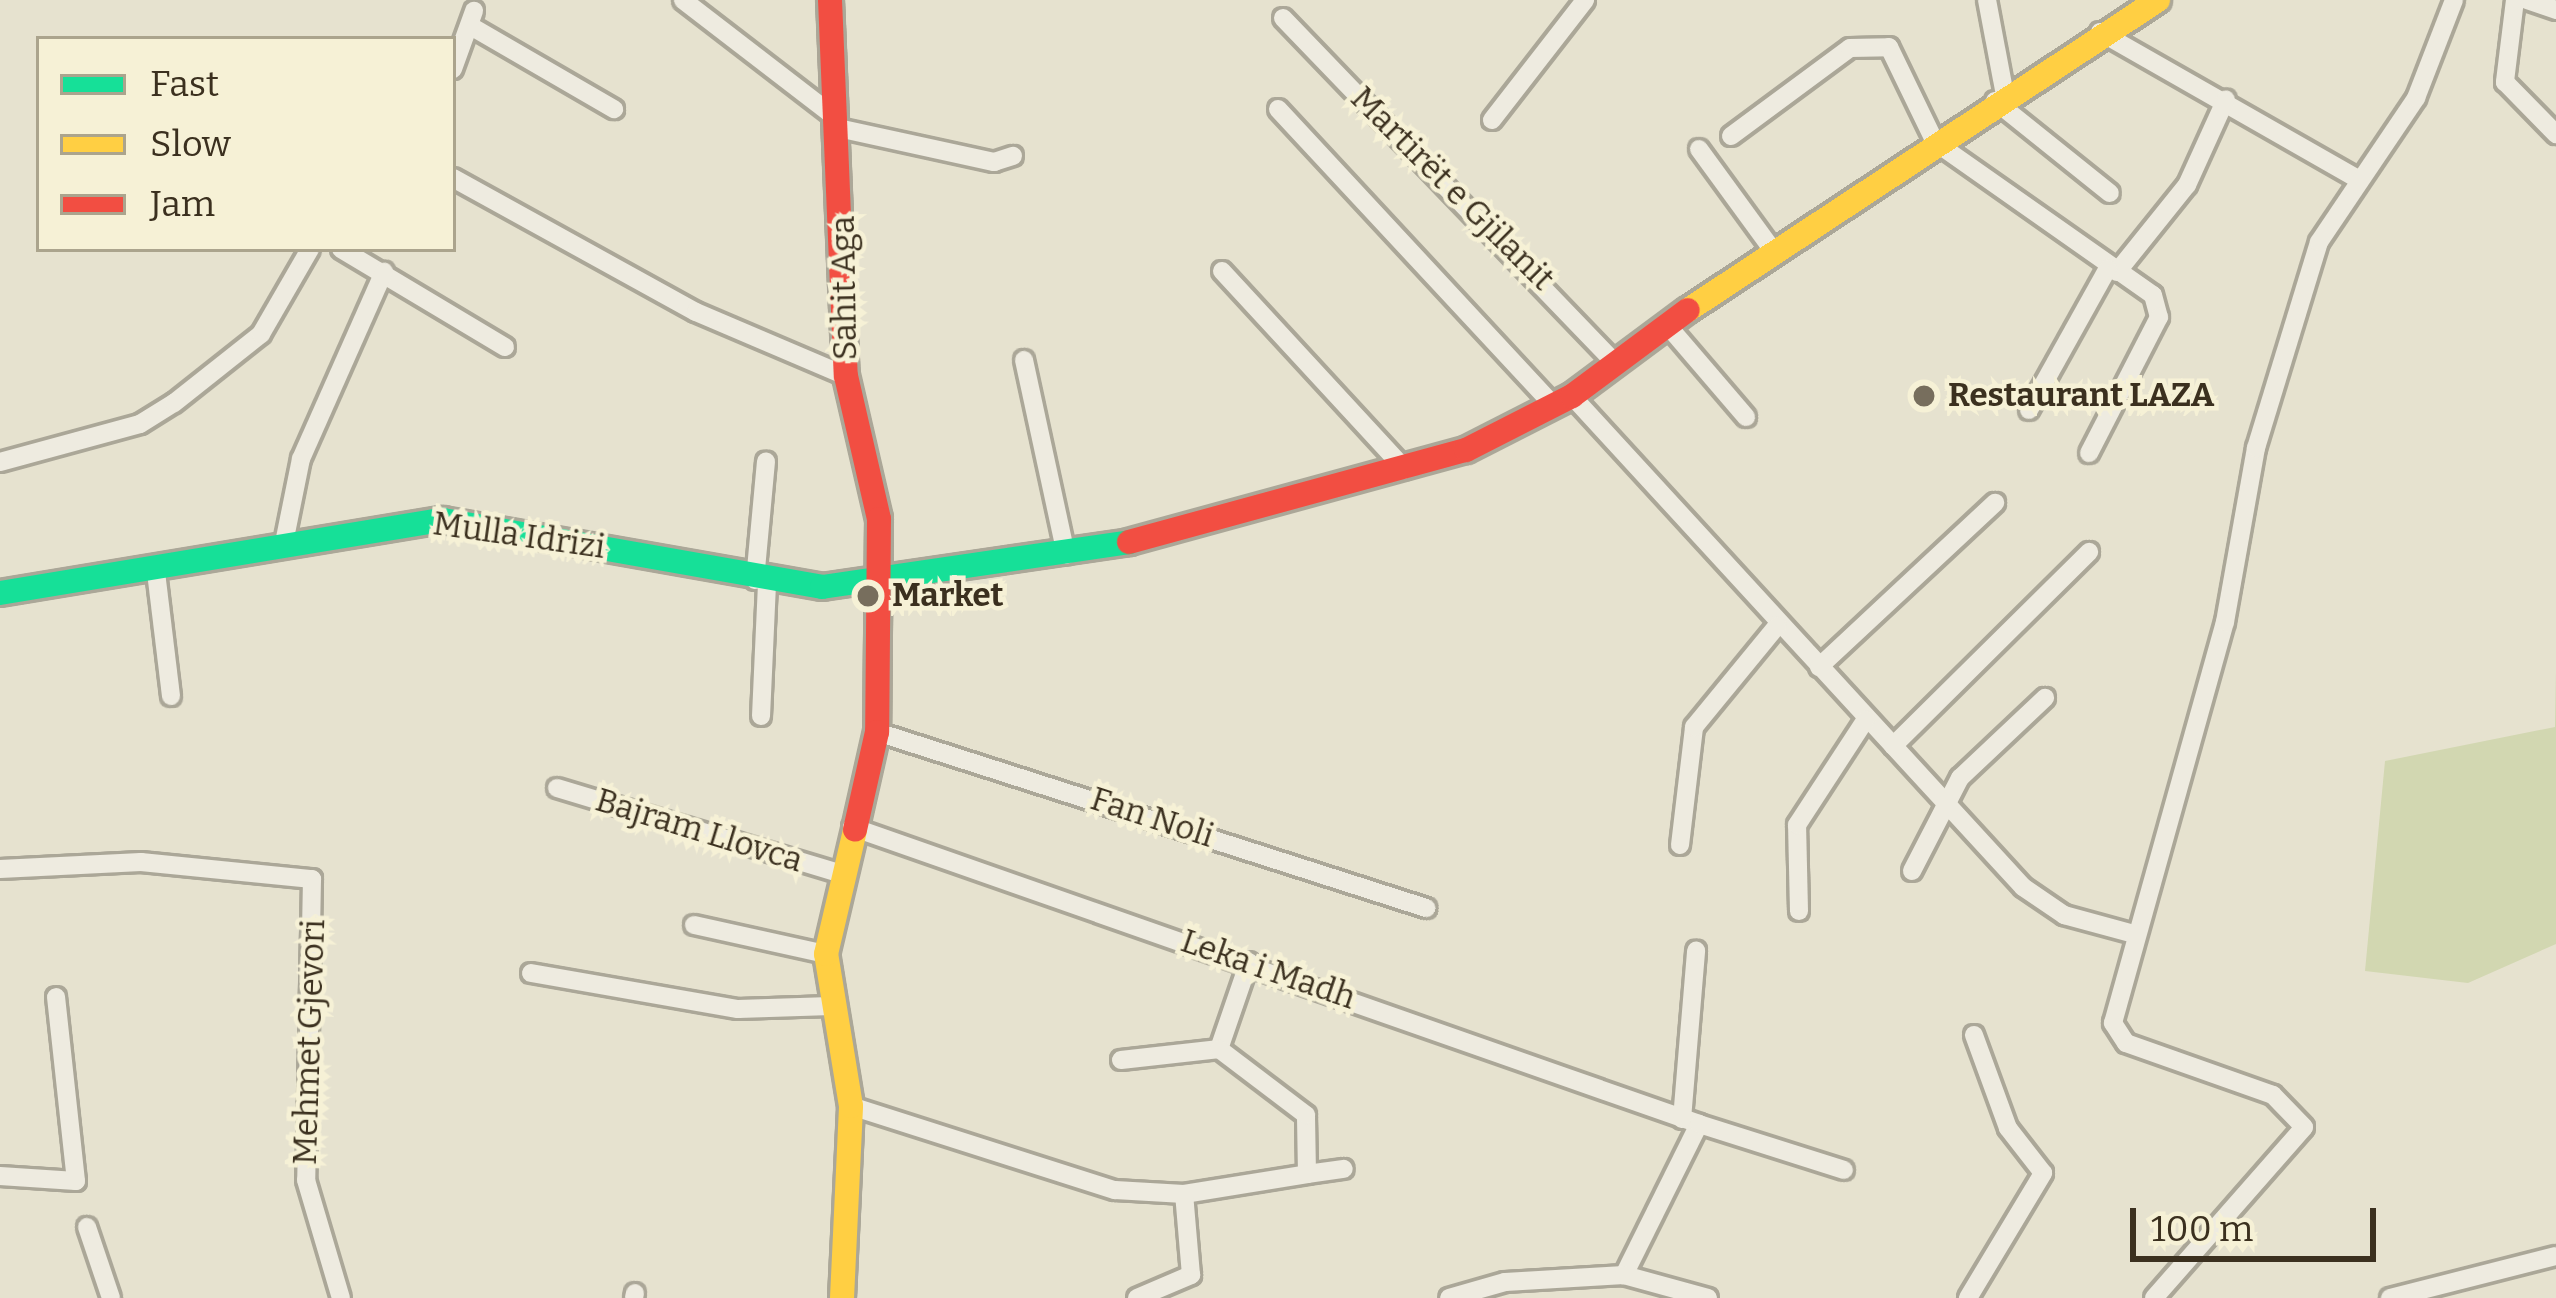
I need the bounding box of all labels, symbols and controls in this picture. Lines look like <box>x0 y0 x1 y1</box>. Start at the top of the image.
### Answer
legend <box>36 36 456 252</box>
text: Fast <box>150 62 219 106</box>
street label: Martirët e Gjilanit <box>1342 79 1562 299</box>
text: Slow <box>150 122 231 166</box>
text: Jam <box>150 182 215 226</box>
street label: Sahit Aga <box>824 215 866 361</box>
place label: Restaurant LAZA <box>1948 376 2214 416</box>
marker: Restaurant LAZA <box>1911 383 1937 409</box>
street label: Mulla Idrizi <box>430 504 608 568</box>
place label: Market <box>892 576 1004 616</box>
marker: Market <box>855 583 881 609</box>
street label: Fan Noli <box>1085 780 1219 856</box>
street label: Bajram Llovca <box>591 781 807 881</box>
street label: Mehmet Gjevori <box>286 918 334 1166</box>
street label: Leka i Madh <box>1176 922 1360 1018</box>
scale bar <box>2136 1184 2382 1258</box>
text: 100 m <box>2151 1207 2253 1251</box>

